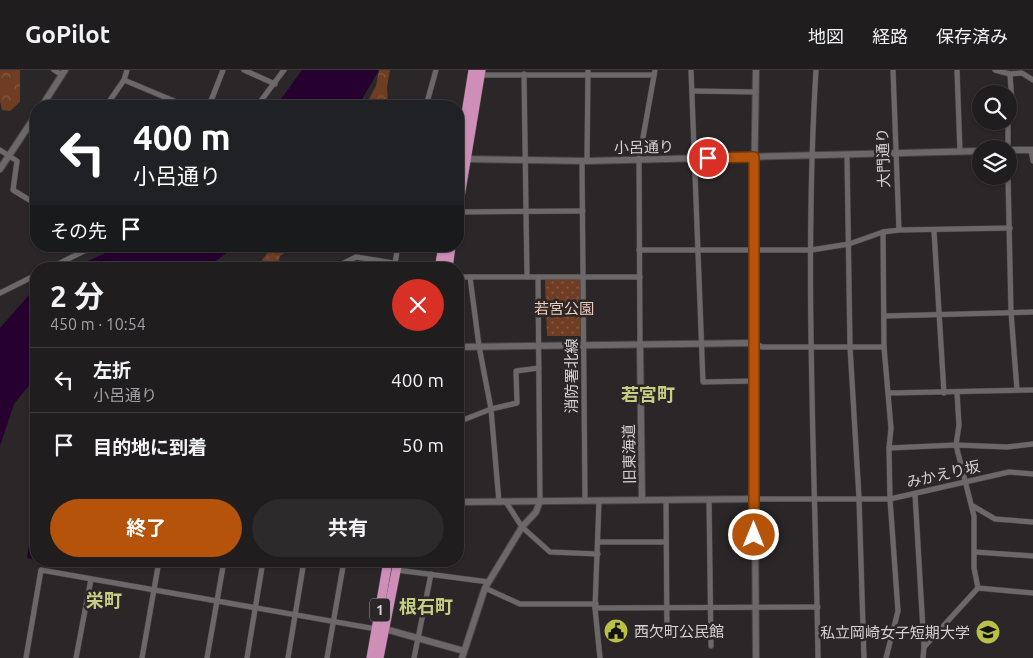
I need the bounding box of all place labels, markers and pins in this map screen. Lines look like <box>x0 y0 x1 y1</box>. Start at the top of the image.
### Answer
pin <box>687 137 729 179</box>
public building icon: 西欠町公民館 <box>603 618 629 644</box>
school or university icon: 私立岡崎女子短期大学 <box>975 619 1001 645</box>
place label: 西欠町公民館 <box>634 623 724 640</box>
place label: 私立岡崎女子短期大学 <box>820 624 970 641</box>

